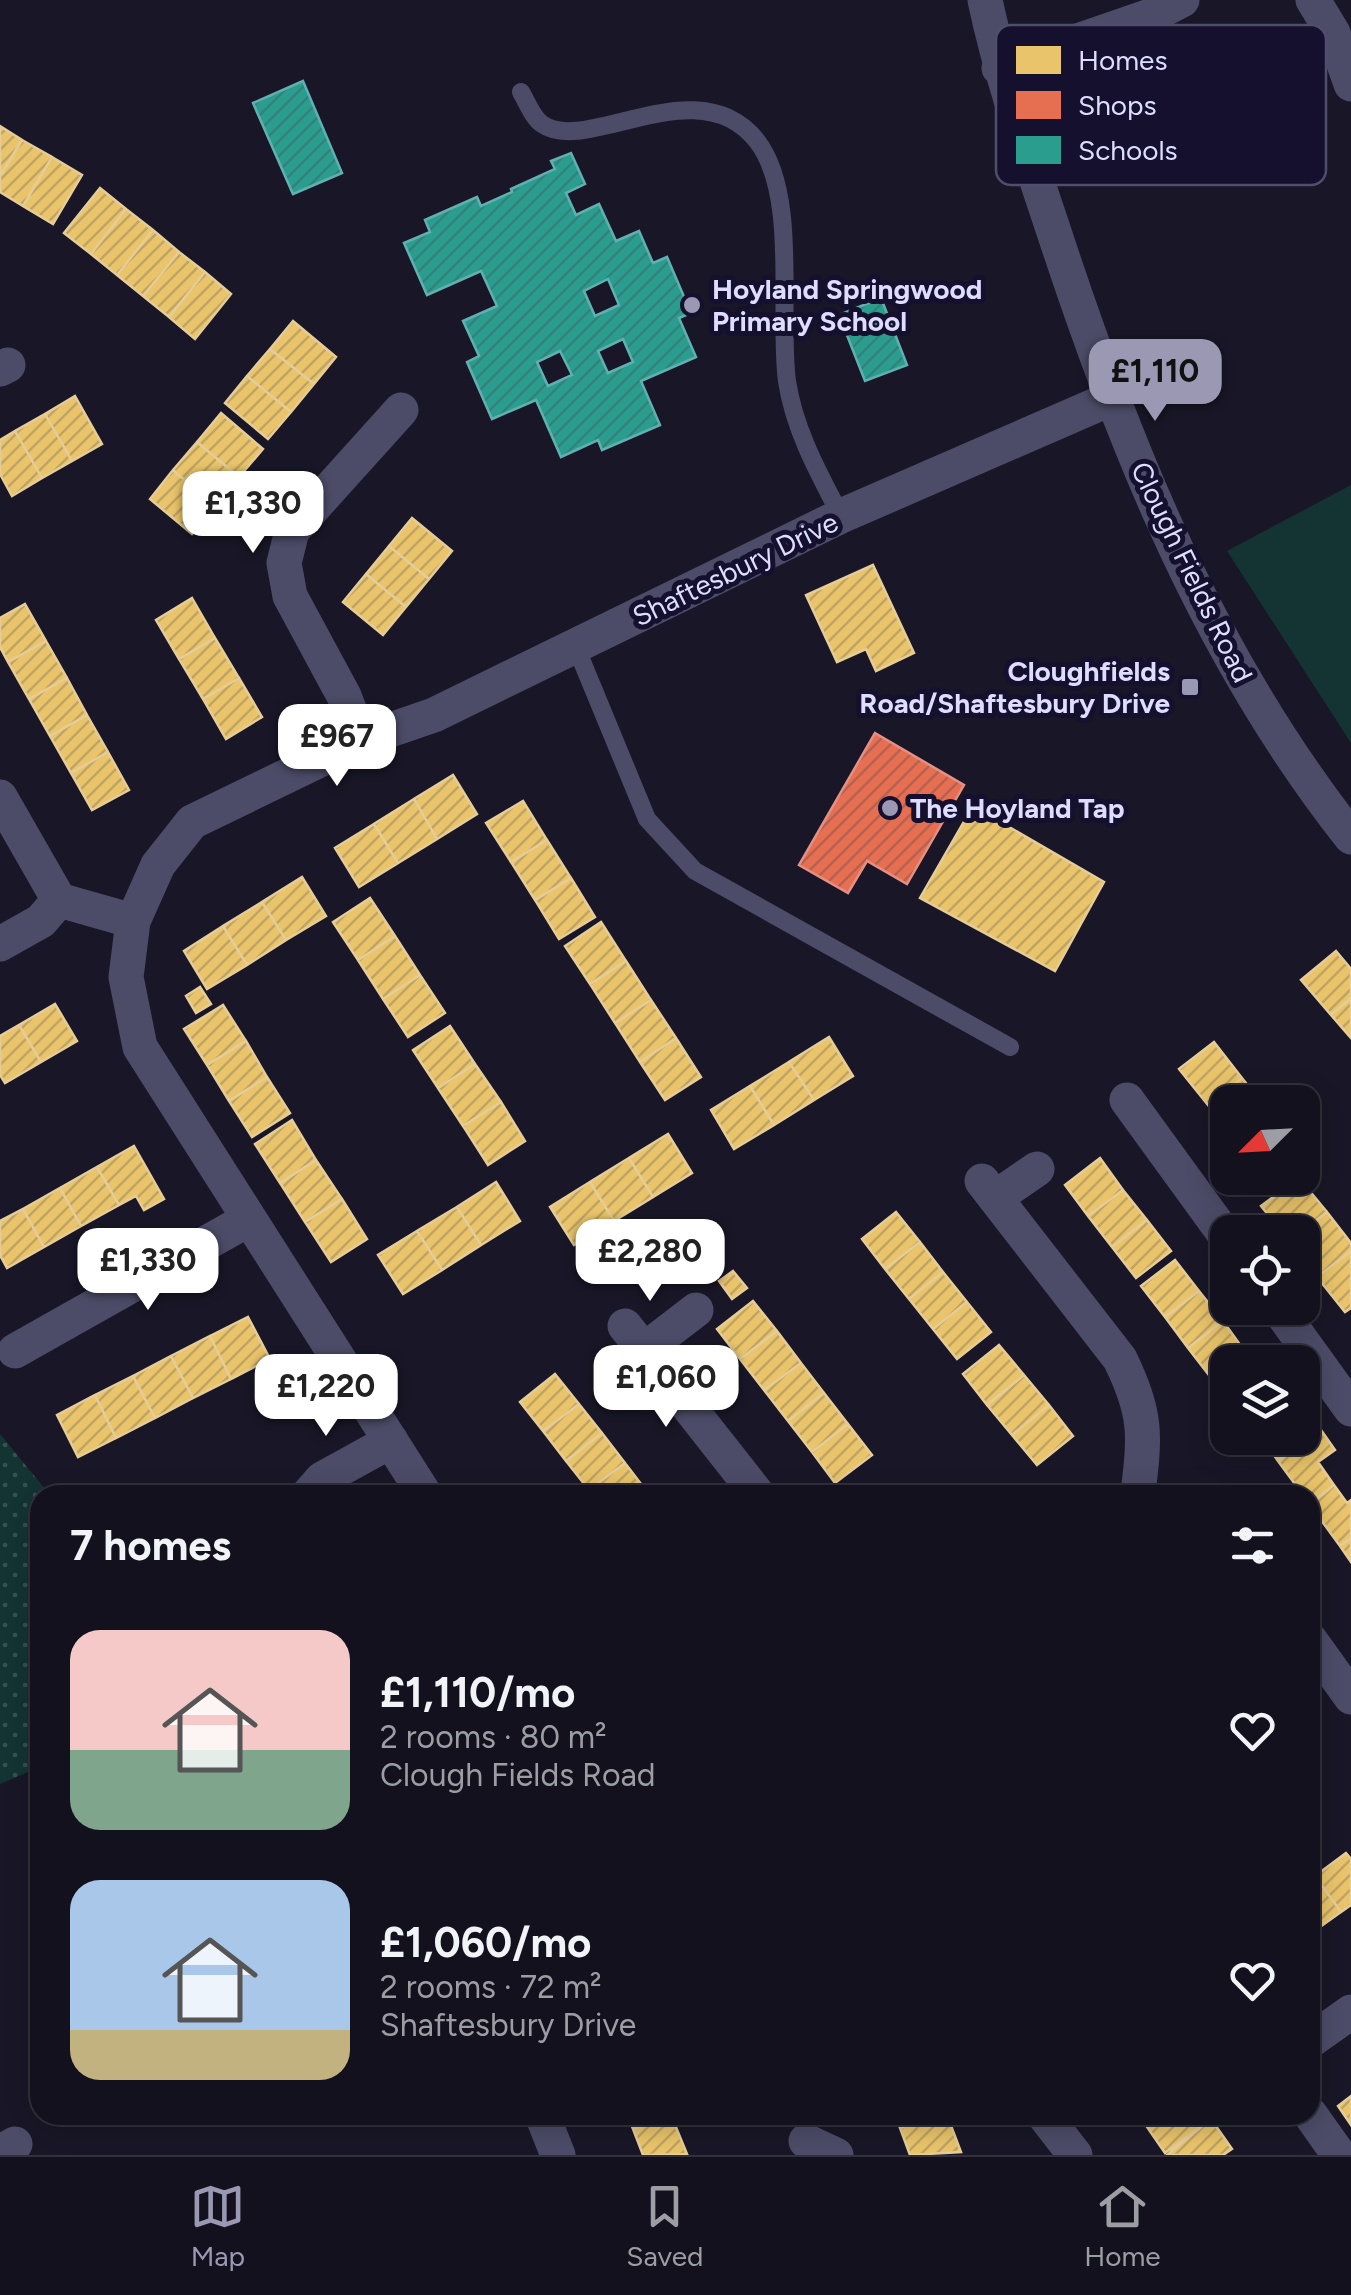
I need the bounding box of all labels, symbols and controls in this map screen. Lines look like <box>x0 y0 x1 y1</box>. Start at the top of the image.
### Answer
legend <box>996 25 1326 185</box>
text: Homes <box>1078 43 1167 77</box>
text: Shops <box>1078 88 1157 122</box>
text: Schools <box>1078 133 1178 167</box>
place label: Hoyland Springwood Primary School <box>712 272 982 338</box>
marker: Hoyland Springwood Primary School <box>681 294 703 316</box>
pin: £1,110 <box>1074 339 1236 424</box>
text: £1,110 <box>1111 352 1199 390</box>
street label: Clough Fields Road <box>1124 456 1260 688</box>
pin: £1,330 <box>172 471 334 556</box>
text: £1,330 <box>204 484 302 522</box>
street label: Shaftesbury Drive <box>627 505 843 633</box>
place label: Cloughfields Road/Shaftesbury Drive <box>859 654 1170 720</box>
marker: Cloughfields Road/Shaftesbury Drive <box>1179 676 1201 698</box>
pin: £967 <box>278 704 396 789</box>
text: £967 <box>300 717 374 755</box>
place label: The Hoyland Tap <box>910 791 1125 825</box>
marker: The Hoyland Tap <box>879 797 901 819</box>
north arrow <box>1210 1085 1320 1195</box>
map controls <box>1210 1085 1320 1455</box>
button: locate <box>1210 1215 1320 1325</box>
pin: £2,280 <box>569 1219 731 1304</box>
pin: £1,330 <box>67 1228 229 1313</box>
text: £2,280 <box>598 1232 702 1270</box>
text: £1,330 <box>99 1241 197 1279</box>
pin: £1,060 <box>585 1345 747 1430</box>
button: layers <box>1210 1345 1320 1455</box>
pin: £1,220 <box>245 1354 407 1439</box>
text: £1,060 <box>616 1358 716 1396</box>
text: £1,220 <box>277 1367 375 1405</box>
icon: filters <box>1225 1518 1280 1573</box>
text: 7 homes <box>70 1520 231 1571</box>
text: £1,110/mo <box>380 1667 575 1718</box>
icon: home <box>150 1670 270 1790</box>
icon: heart <box>1225 1703 1280 1758</box>
text: 2 rooms · 80 m² <box>380 1718 607 1756</box>
text: Clough Fields Road <box>380 1756 656 1794</box>
text: £1,060/mo <box>380 1917 591 1968</box>
icon: home <box>150 1920 270 2040</box>
icon: heart <box>1225 1953 1280 2008</box>
text: 2 rooms · 72 m² <box>380 1968 602 2006</box>
text: Shaftesbury Drive <box>380 2006 636 2044</box>
tab: Map <box>190 2179 245 2273</box>
tab: Saved <box>626 2179 703 2273</box>
tab: Home <box>1084 2179 1161 2273</box>

